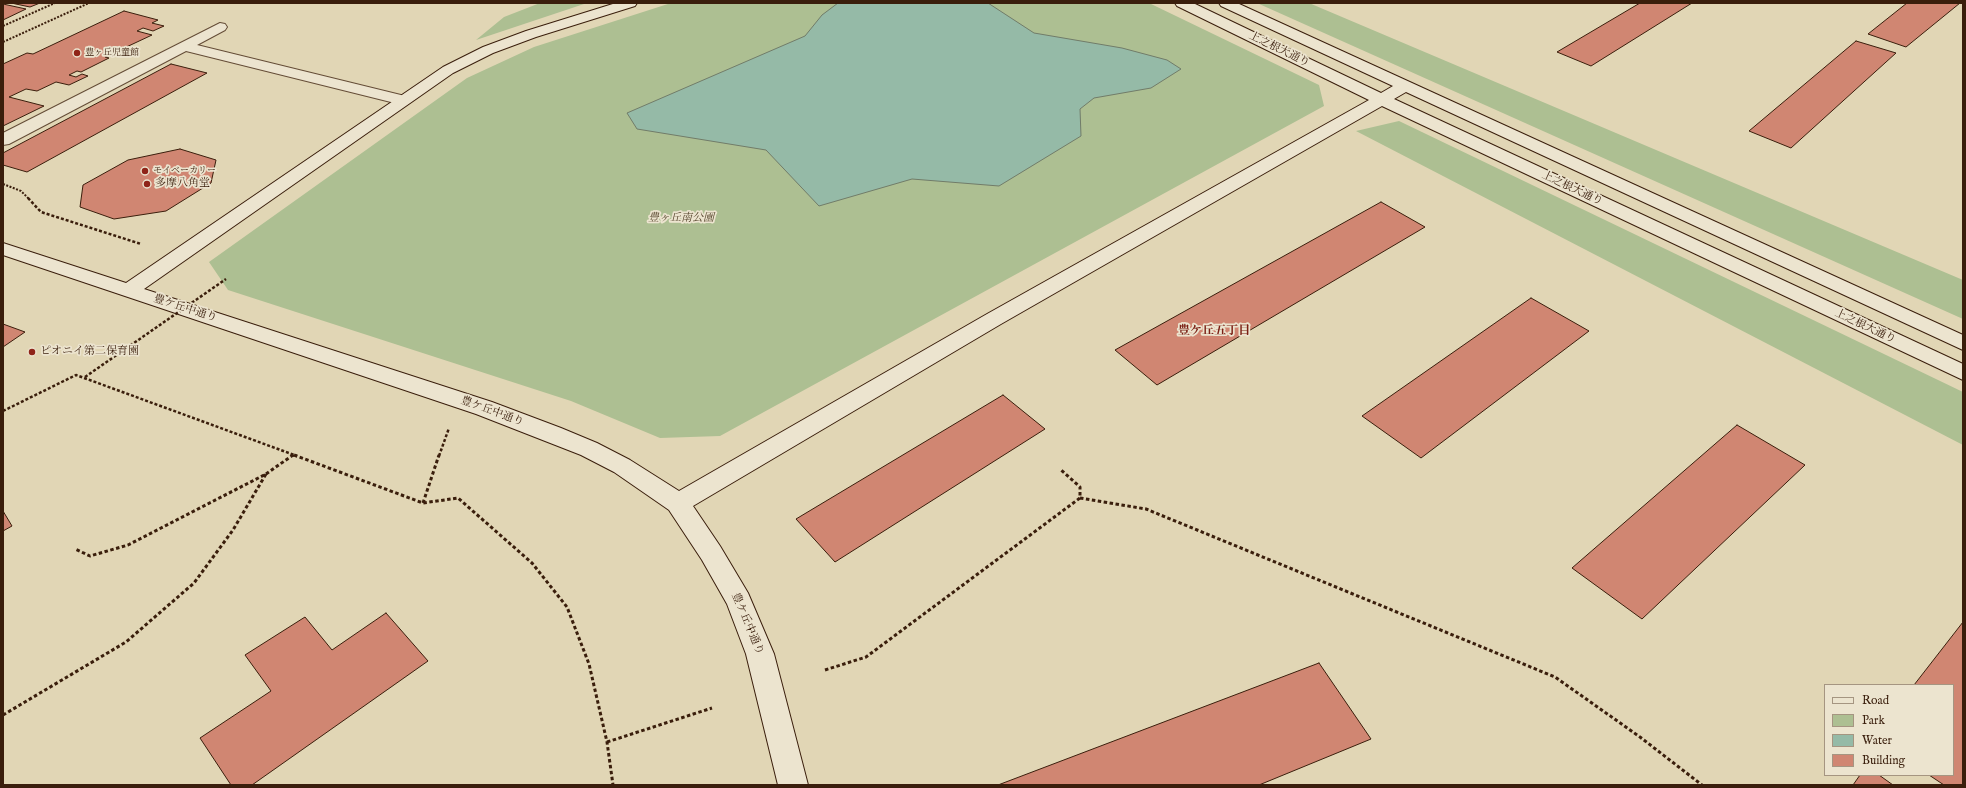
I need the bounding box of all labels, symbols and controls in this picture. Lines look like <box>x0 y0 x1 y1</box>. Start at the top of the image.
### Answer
street label: 上之根大通り <box>1246 30 1312 70</box>
marker: 豊ヶ丘児童館 <box>72 48 82 58</box>
place label: 豊ヶ丘児童館 <box>85 48 139 58</box>
marker: モイベーカリー <box>140 166 150 176</box>
place label: モイベーカリー <box>153 166 216 176</box>
street label: 上之根大通り <box>1539 169 1605 209</box>
place label: 多摩八角堂 <box>155 177 210 191</box>
marker: 多摩八角堂 <box>142 179 152 189</box>
park label: 豊ヶ丘南公園 <box>648 212 714 226</box>
street label: 豊ケ丘中通り <box>152 293 218 325</box>
street label: 上之根大通り <box>1832 307 1898 347</box>
district label: 豊ケ丘五丁目 <box>1178 325 1250 339</box>
place label: ピオニイ第二保育園 <box>40 345 139 359</box>
marker: ピオニイ第二保育園 <box>27 347 37 357</box>
street label: 豊ケ丘中通り <box>459 395 525 429</box>
street label: 豊ケ丘中通り <box>728 591 766 657</box>
legend <box>1824 684 1954 776</box>
text: Road <box>1862 693 1889 708</box>
text: Park <box>1862 713 1885 728</box>
text: Water <box>1862 733 1892 748</box>
text: Building <box>1862 753 1905 768</box>

